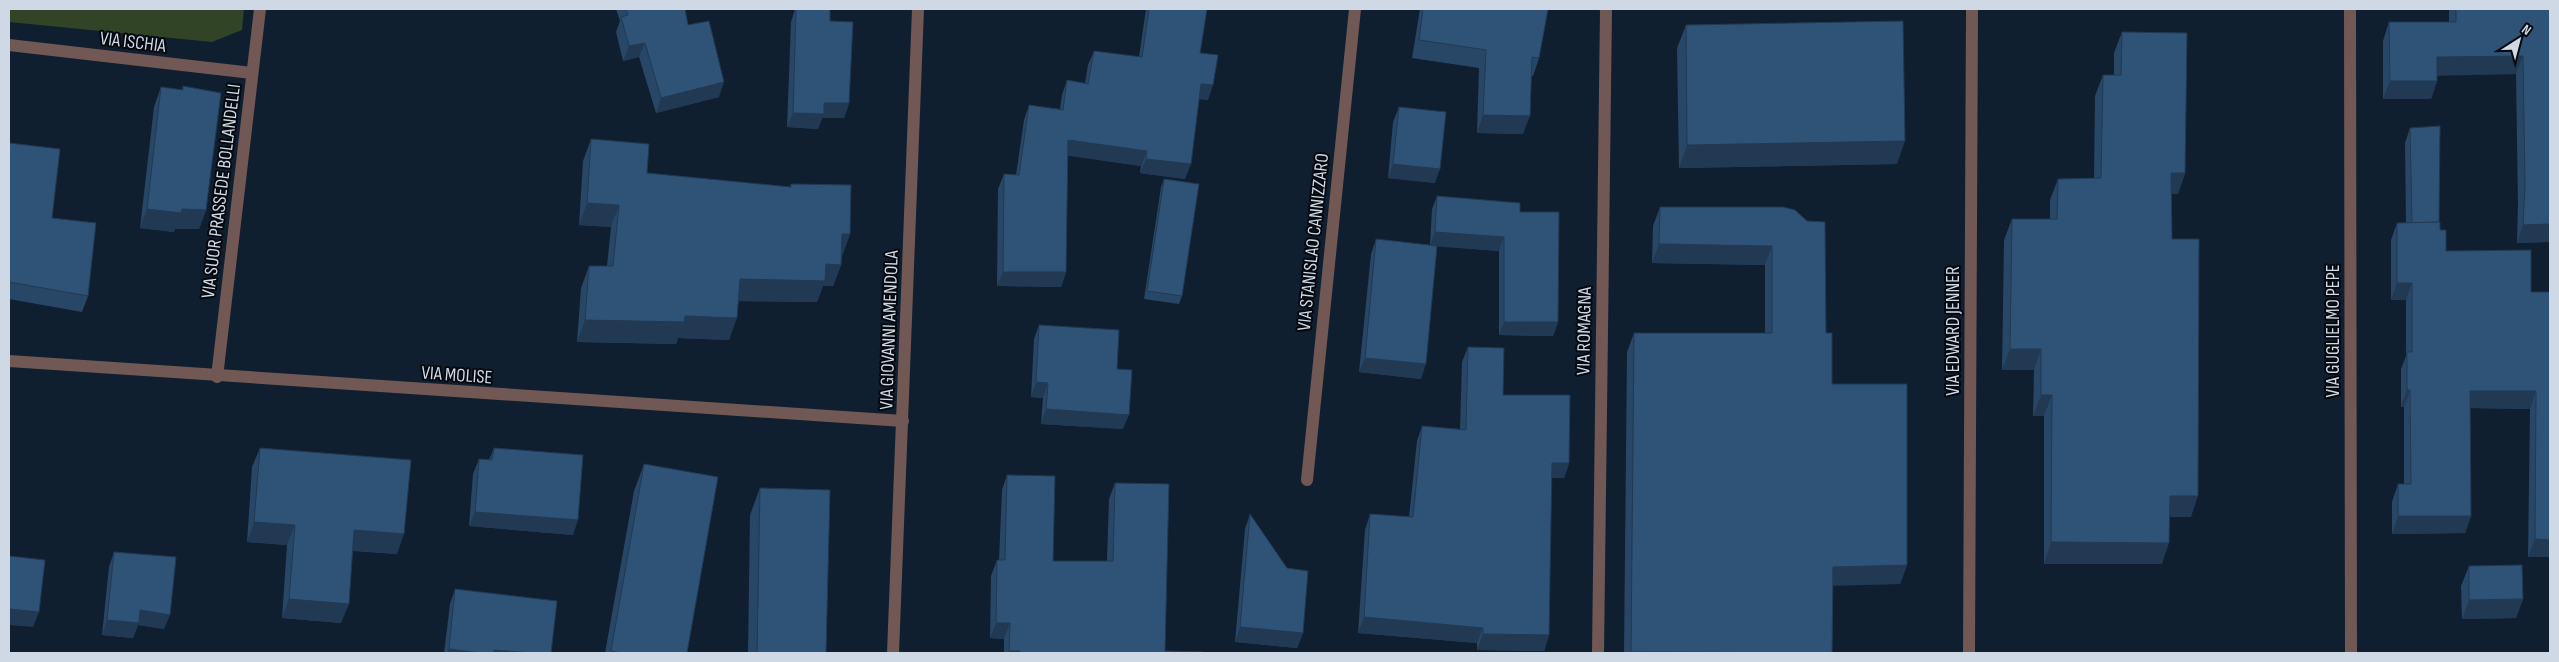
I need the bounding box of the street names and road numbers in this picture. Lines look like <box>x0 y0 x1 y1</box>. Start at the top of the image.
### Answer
street label: VIA ISCHIA <box>99 27 168 58</box>
street label: VIA SUOR PRASSEDE BOLLANDELLI <box>197 83 246 300</box>
street label: VIA STANISLAO CANNIZZARO <box>1293 152 1334 332</box>
street label: VIA GIOVANNI AMENDOLA <box>875 249 904 410</box>
street label: VIA GUGLIELMO PEPE <box>2322 264 2345 398</box>
street label: VIA EDWARD JENNER <box>1942 266 1965 396</box>
street label: VIA ROMAGNA <box>1572 286 1597 375</box>
street label: VIA MOLISE <box>421 362 493 389</box>

